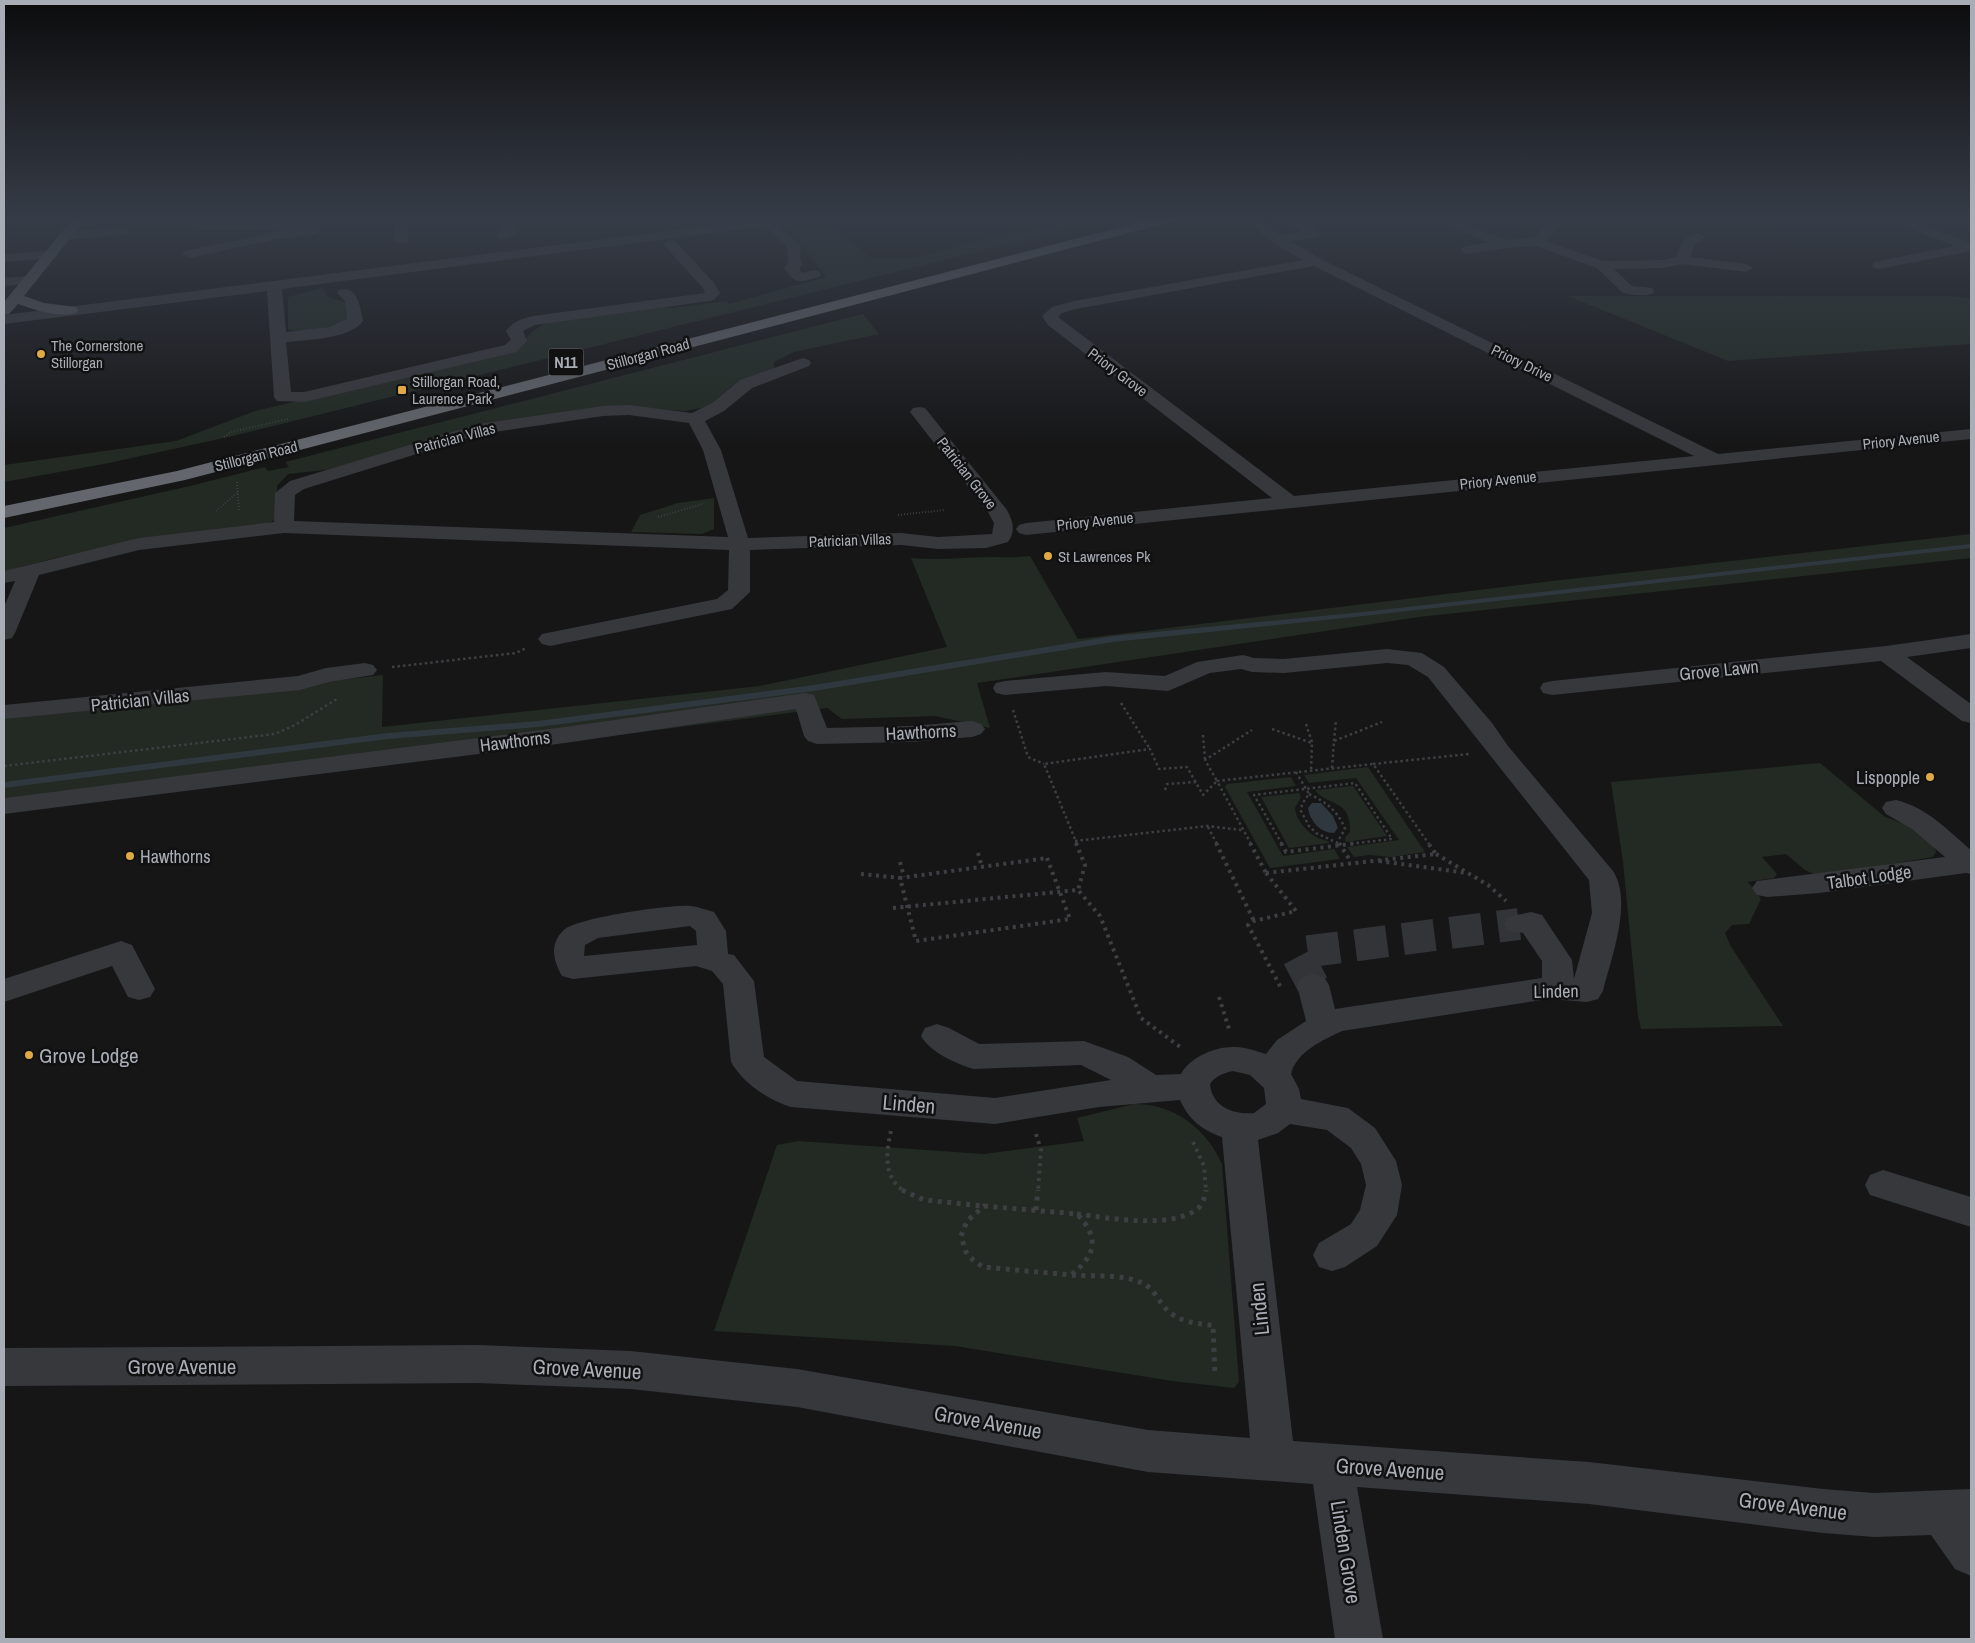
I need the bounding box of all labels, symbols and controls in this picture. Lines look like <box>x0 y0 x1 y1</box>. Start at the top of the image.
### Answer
street label: Stillorgan Road <box>604 333 692 375</box>
place label: The Cornerstone Stillorgan <box>51 335 143 373</box>
street label: Priory Drive <box>1488 339 1556 387</box>
street label: Priory Grove <box>1084 343 1152 401</box>
marker: The Cornerstone Stillorgan <box>35 348 47 360</box>
road number: N11 <box>548 348 584 376</box>
place label: Stillorgan Road, Laurence Park <box>412 371 500 409</box>
marker: Stillorgan Road, Laurence Park <box>396 384 408 396</box>
street label: Patrician Villas <box>412 417 498 459</box>
street label: Priory Avenue <box>1862 426 1941 454</box>
street label: Patrician Grove <box>932 433 1002 514</box>
street label: Stillorgan Road <box>212 436 300 476</box>
street label: Priory Avenue <box>1459 466 1538 494</box>
street label: Priory Avenue <box>1056 507 1135 535</box>
street label: Patrician Villas <box>808 528 892 552</box>
place label: St Lawrences Pk <box>1058 546 1151 567</box>
marker: St Lawrences Pk <box>1042 550 1054 562</box>
street label: Grove Lawn <box>1678 653 1760 687</box>
street label: Patrician Villas <box>89 682 191 718</box>
street label: Hawthorns <box>885 718 957 746</box>
street label: Hawthorns <box>478 724 552 758</box>
place label: Lispopple <box>1856 765 1920 790</box>
marker: Lispopple <box>1924 771 1936 783</box>
place label: Hawthorns <box>140 844 211 869</box>
marker: Hawthorns <box>124 850 136 862</box>
street label: Talbot Lodge <box>1825 859 1913 895</box>
street label: Linden <box>1533 978 1579 1004</box>
place label: Grove Lodge <box>39 1041 139 1070</box>
marker: Grove Lodge <box>23 1049 35 1061</box>
street label: Linden <box>882 1087 936 1121</box>
street label: Linden <box>1242 1281 1276 1337</box>
street label: Grove Avenue <box>128 1352 236 1381</box>
street label: Grove Avenue <box>532 1352 642 1386</box>
street label: Grove Avenue <box>932 1398 1044 1446</box>
street label: Grove Avenue <box>1335 1451 1445 1487</box>
street label: Grove Avenue <box>1737 1485 1849 1527</box>
street label: Linden Grove <box>1324 1498 1368 1606</box>

